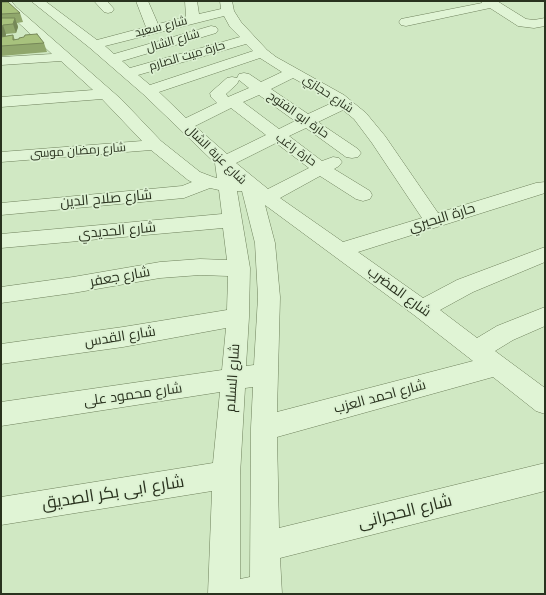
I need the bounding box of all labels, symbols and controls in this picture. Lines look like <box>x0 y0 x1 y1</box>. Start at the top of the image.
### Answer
street label: شارع سعيد <box>133 13 189 41</box>
street label: شارع الشال <box>145 27 201 55</box>
street label: حارة ميت الصارم <box>147 38 227 74</box>
street label: شارع حجازي <box>300 72 356 116</box>
street label: حارة ابو الفتوح <box>265 89 331 141</box>
street label: شارع عزبة الشال <box>183 122 249 188</box>
street label: حارة راغب <box>273 130 319 170</box>
street label: شارع رمضان موسى <box>30 140 126 162</box>
street label: شارع صلاح الدين <box>59 187 153 211</box>
street label: حارة البحيري <box>407 200 477 236</box>
street label: شارع الحديدي <box>77 219 157 243</box>
street label: شارع جعفر <box>89 263 151 291</box>
street label: شارع المضرب <box>364 263 434 321</box>
street label: شارع القدس <box>83 323 157 351</box>
street label: شارع السلام <box>222 343 244 413</box>
street label: شارع احمد العزب <box>332 377 428 417</box>
street label: شارع محمود على <box>83 380 183 410</box>
street label: شارع ابى بكر الصديق <box>40 472 186 514</box>
street label: شارع الحجرانى <box>356 490 454 534</box>

